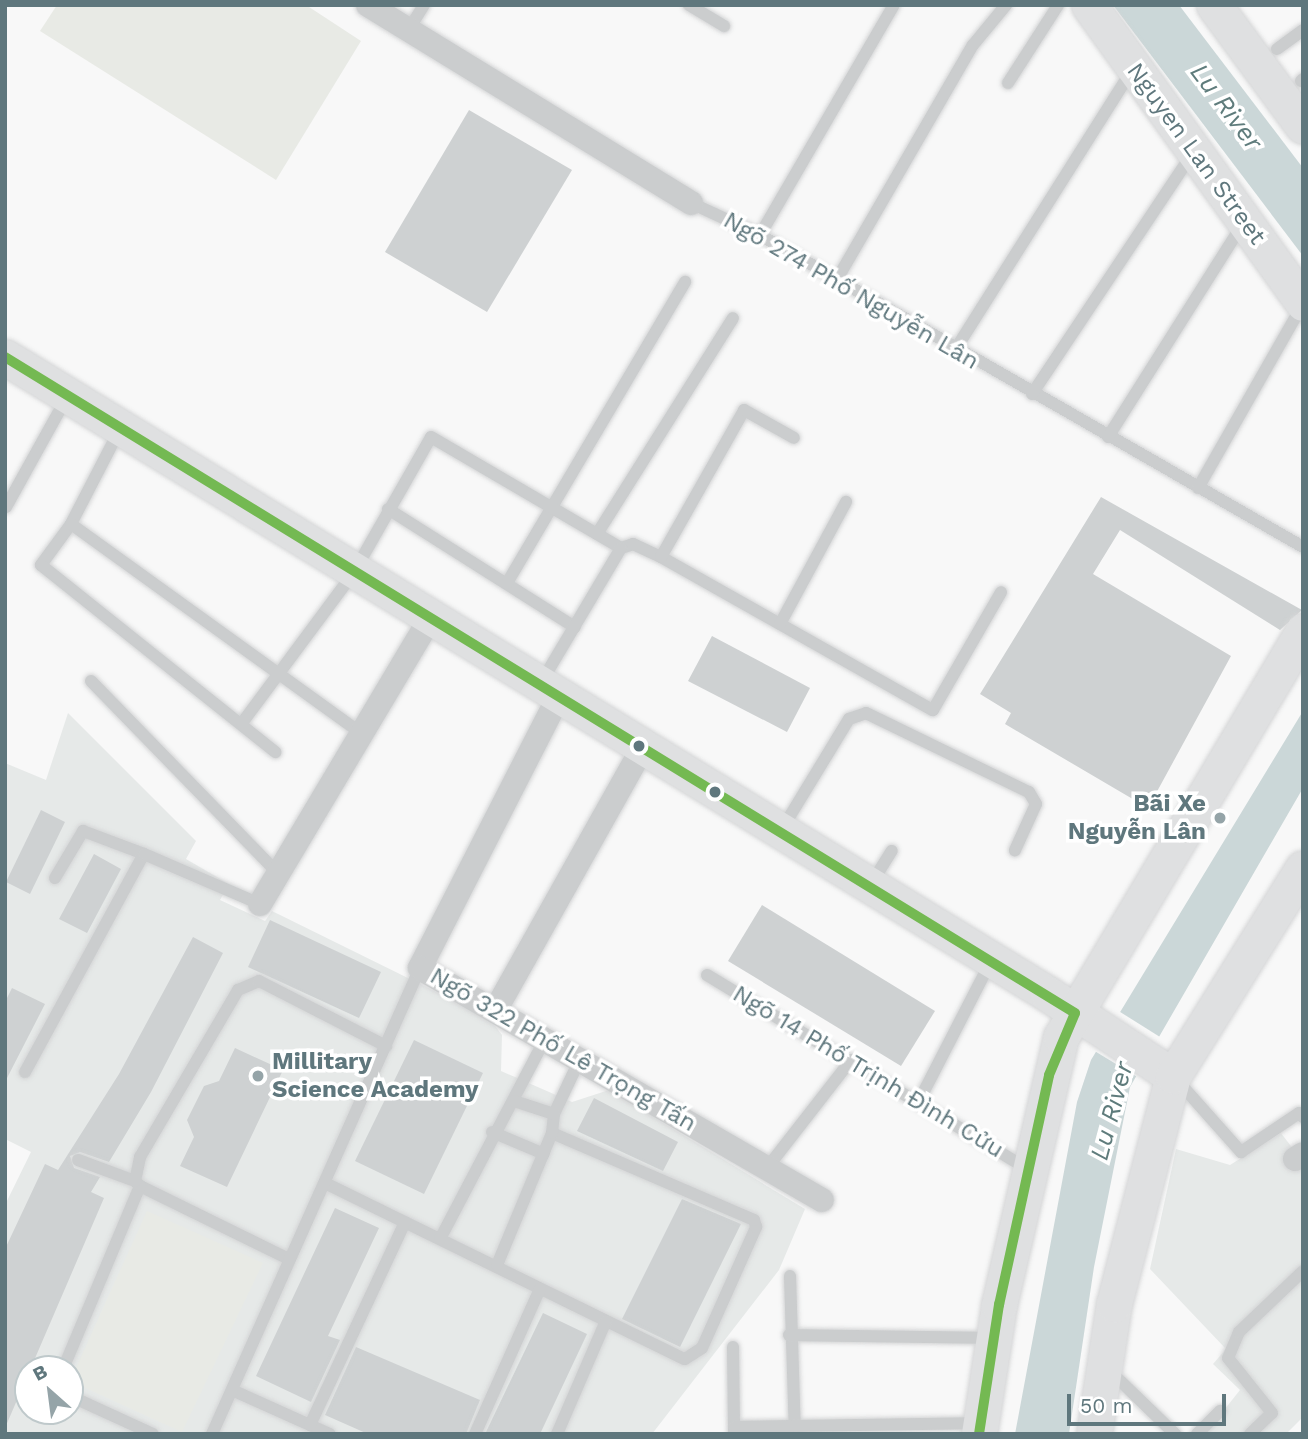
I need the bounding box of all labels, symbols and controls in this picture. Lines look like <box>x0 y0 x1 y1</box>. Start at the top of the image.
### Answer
water label: Lu River <box>1183 57 1269 157</box>
street label: Nguyen Lan Street <box>1120 58 1272 250</box>
street label: Ngõ 274 Phố Nguyễn Lân <box>718 206 984 376</box>
unlabelled marker <box>632 739 646 753</box>
unlabelled marker <box>708 785 722 799</box>
place label: Bãi Xe Nguyễn Lân <box>1068 790 1206 846</box>
marker: Bãi Xe Nguyễn Lân <box>1212 810 1228 826</box>
street label: Ngõ 322 Phố Lê Trọng Tấn <box>424 962 702 1138</box>
street label: Ngõ 14 Phố Trịnh Đình Cửu <box>727 979 1009 1165</box>
place label: Millitary Science Academy <box>272 1048 479 1104</box>
water label: Lu River <box>1084 1058 1140 1164</box>
marker: Millitary Science Academy <box>250 1068 266 1084</box>
north arrow <box>14 1355 84 1425</box>
text: B <box>29 1360 51 1386</box>
scale bar <box>1070 1380 1229 1424</box>
text: 50 m <box>1080 1393 1132 1418</box>

